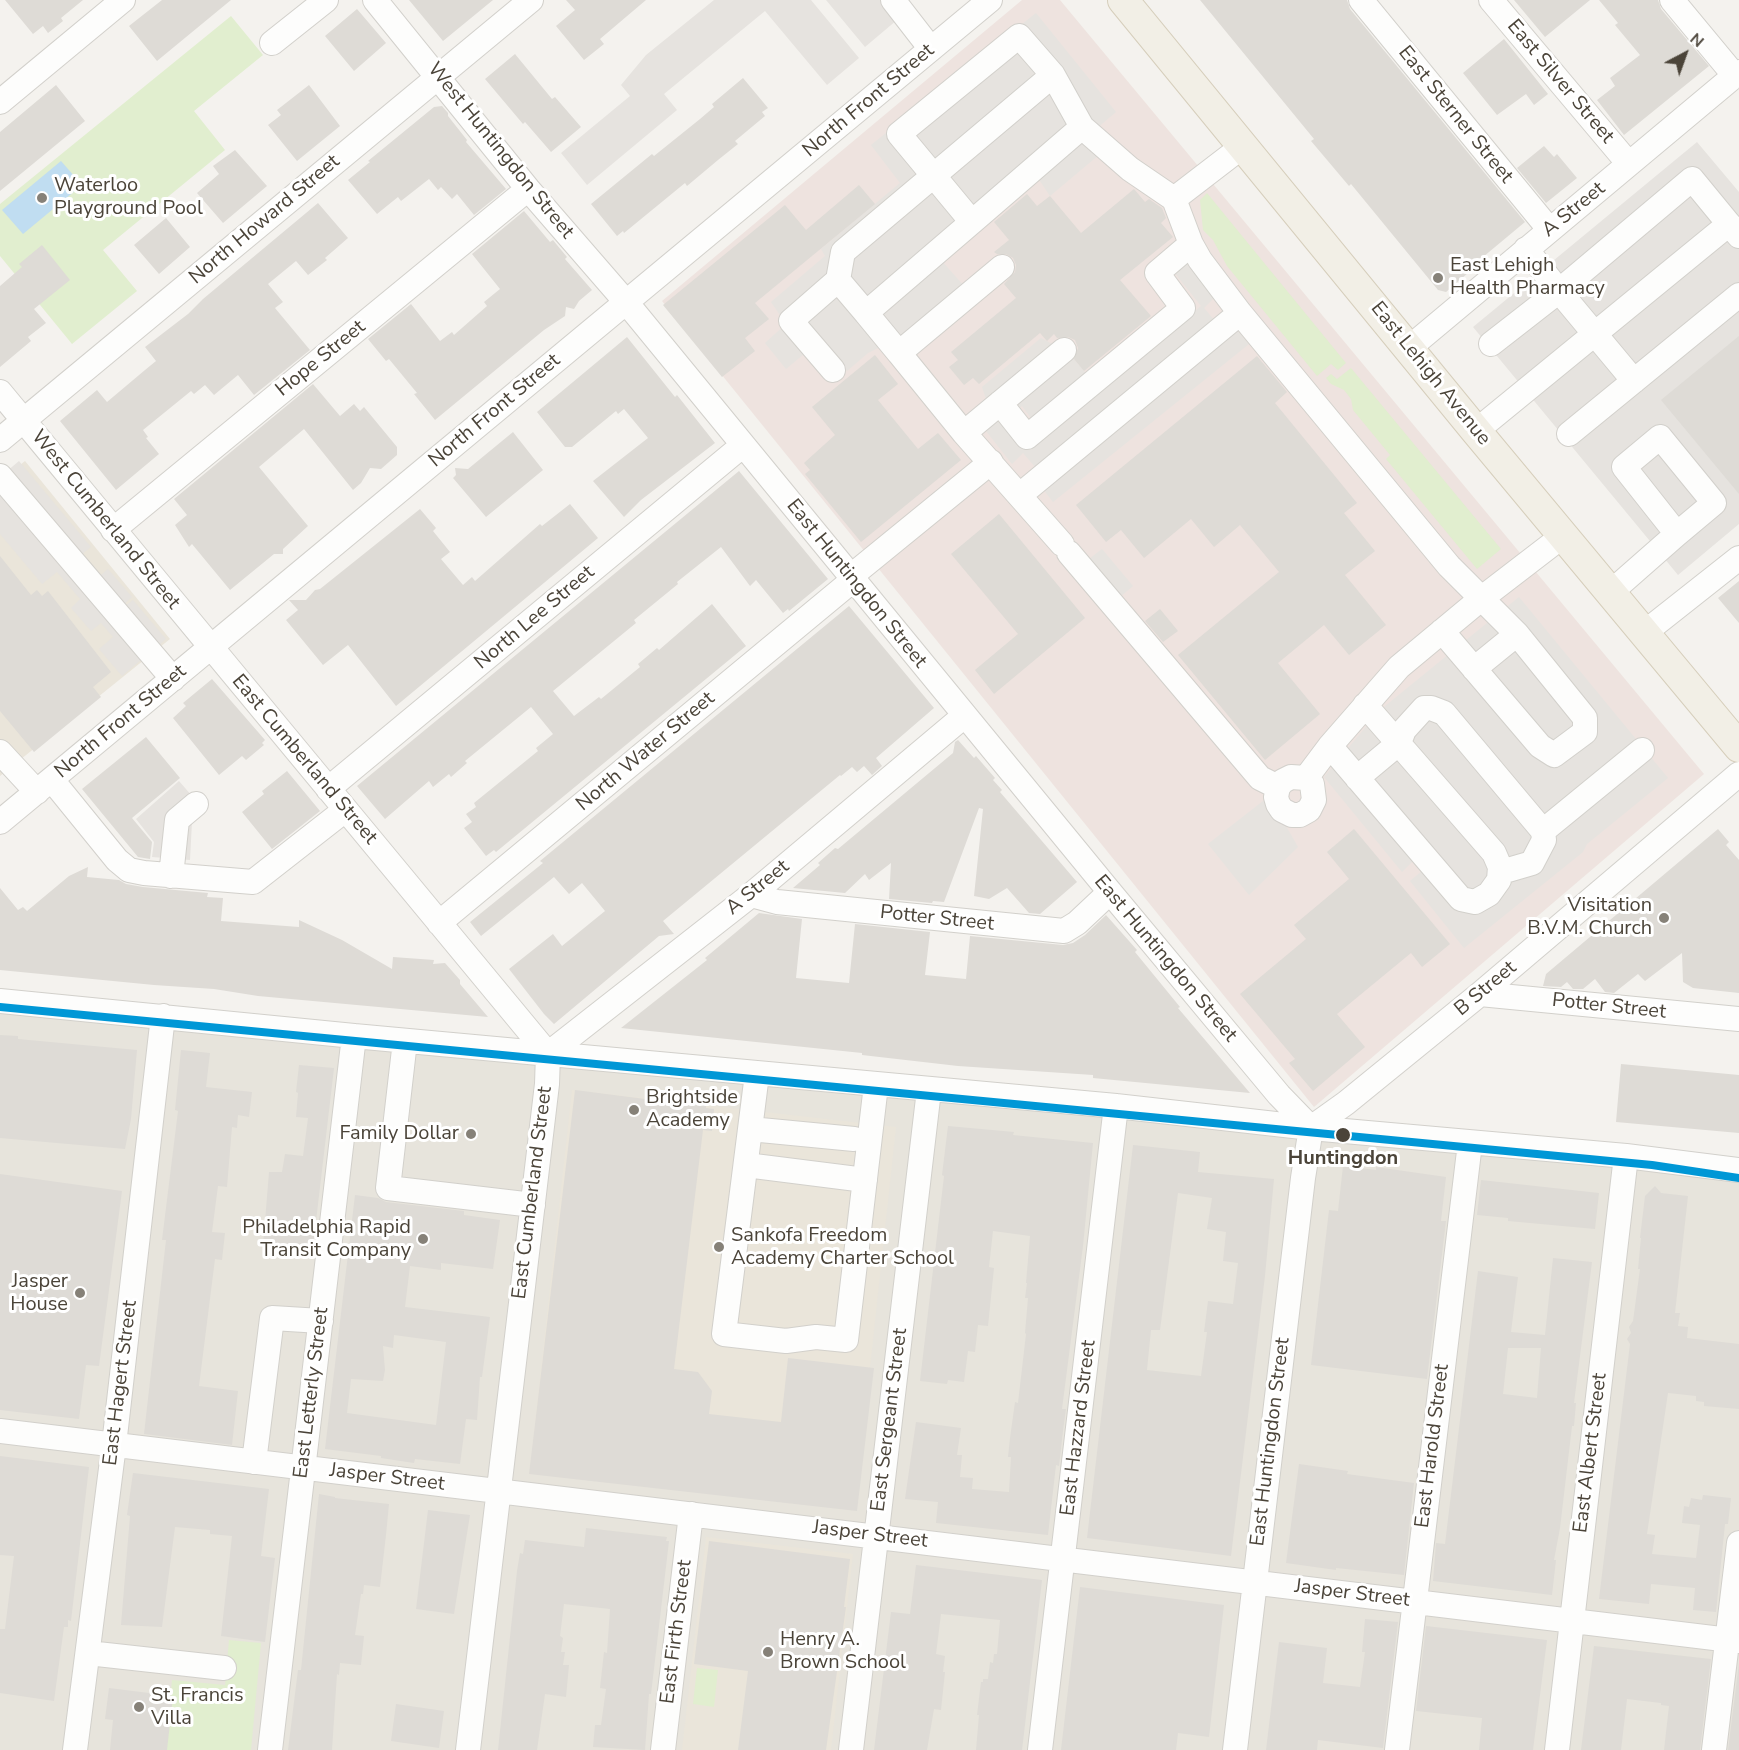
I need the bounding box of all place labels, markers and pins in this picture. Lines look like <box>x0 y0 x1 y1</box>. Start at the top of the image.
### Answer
place label: Waterloo Playground Pool <box>54 174 203 221</box>
marker: Waterloo Playground Pool <box>35 191 49 205</box>
place label: East Lehigh Health Pharmacy <box>1450 254 1605 301</box>
marker: East Lehigh Health Pharmacy <box>1431 271 1445 285</box>
place label: Visitation B.V.M. Church <box>1527 894 1652 941</box>
marker: Visitation B.V.M. Church <box>1657 911 1671 925</box>
place label: Brightside Academy <box>646 1086 738 1133</box>
marker: Brightside Academy <box>627 1103 641 1117</box>
place label: Family Dollar <box>339 1122 459 1146</box>
marker: Huntingdon <box>1334 1126 1352 1144</box>
marker: Family Dollar <box>464 1127 478 1141</box>
place label: Huntingdon <box>1288 1147 1398 1171</box>
place label: Philadelphia Rapid Transit Company <box>242 1216 411 1263</box>
place label: Sankofa Freedom Academy Charter School <box>731 1224 954 1271</box>
marker: Philadelphia Rapid Transit Company <box>416 1232 430 1246</box>
marker: Sankofa Freedom Academy Charter School <box>712 1240 726 1254</box>
place label: Jasper House <box>10 1270 68 1317</box>
marker: Jasper House <box>73 1286 87 1300</box>
place label: Henry A. Brown School <box>780 1628 906 1675</box>
marker: Henry A. Brown School <box>761 1645 775 1659</box>
place label: St. Francis Villa <box>151 1684 244 1731</box>
marker: St. Francis Villa <box>132 1700 146 1714</box>

